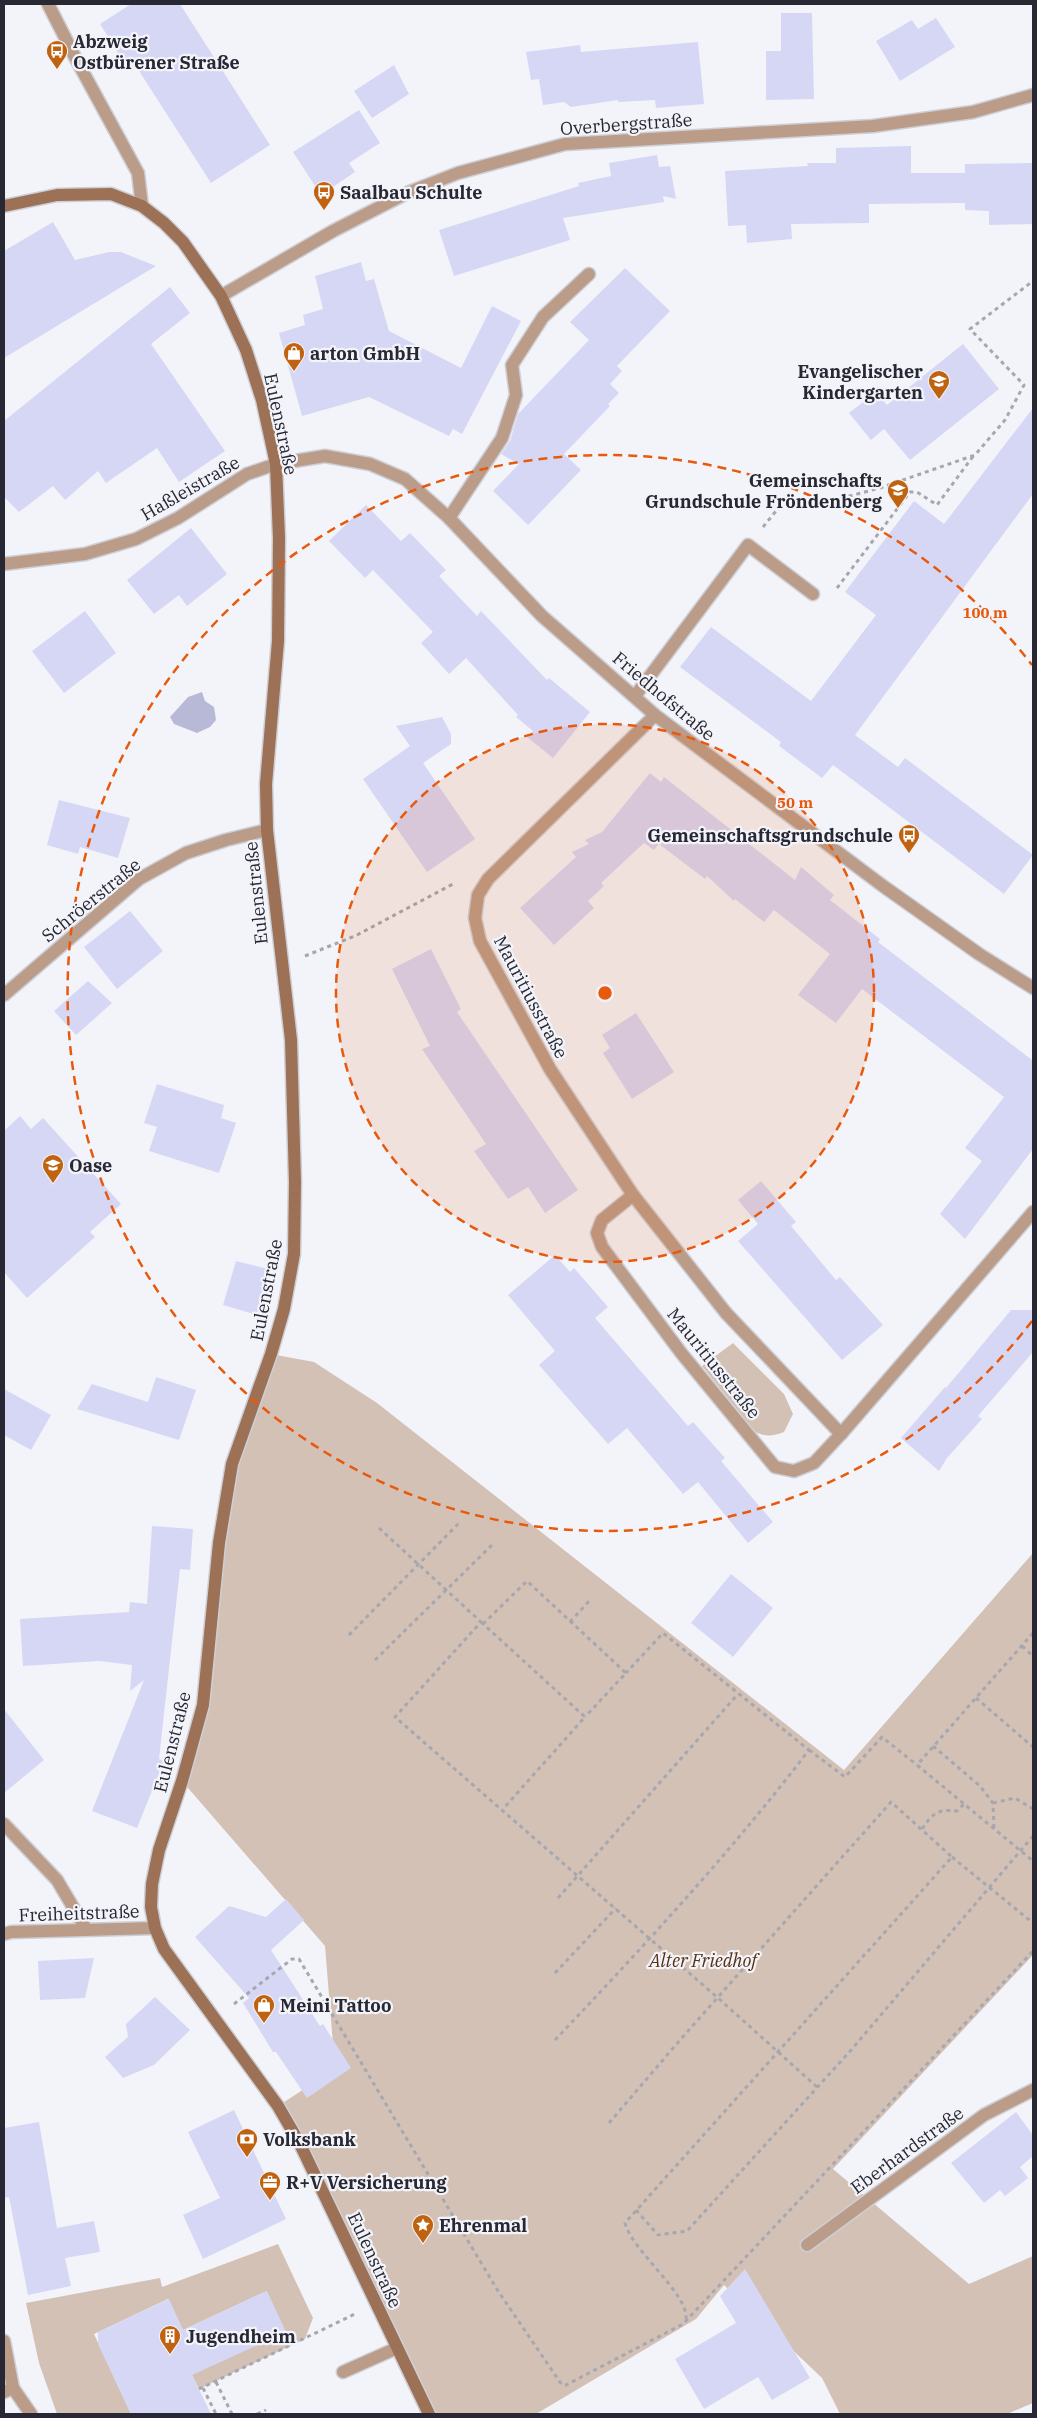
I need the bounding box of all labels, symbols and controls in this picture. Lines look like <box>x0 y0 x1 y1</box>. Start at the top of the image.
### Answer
place label: Abzweig Ostbürener Straße <box>73 30 240 74</box>
bus stop icon: Abzweig Ostbürener Straße <box>45 39 69 70</box>
street label: Overbergstraße <box>559 108 693 140</box>
bus stop icon: Saalbau Schulte <box>312 180 336 211</box>
place label: Saalbau Schulte <box>340 181 482 204</box>
shop icon: arton GmbH <box>282 341 306 372</box>
place label: arton GmbH <box>310 342 420 365</box>
place label: Evangelischer Kindergarten <box>797 360 923 404</box>
school or university icon: Evangelischer Kindergarten <box>927 369 951 400</box>
street label: Eulenstraße <box>259 371 303 477</box>
street label: Haßleistraße <box>137 450 243 526</box>
place label: Gemeinschafts Grundschule Fröndenberg <box>645 469 883 513</box>
school or university icon: Gemeinschafts Grundschule Fröndenberg <box>886 478 910 509</box>
text: 100 m <box>962 603 1008 622</box>
street label: Friedhofstraße <box>608 646 720 746</box>
text: 50 m <box>777 793 813 812</box>
bus stop icon: Gemeinschaftsgrundschule <box>897 823 921 854</box>
place label: Gemeinschaftsgrundschule <box>647 824 893 847</box>
street label: Eulenstraße <box>239 840 273 946</box>
street label: Schröerstraße <box>37 853 145 947</box>
street label: Mauritiusstraße <box>489 932 573 1062</box>
centre of rings <box>596 984 614 1002</box>
school or university icon: Oase <box>41 1153 65 1184</box>
place label: Oase <box>69 1154 112 1177</box>
street label: Eulenstraße <box>245 1237 287 1343</box>
street label: Mauritiusstraße <box>662 1303 766 1423</box>
street label: Eulenstraße <box>148 1689 196 1795</box>
street label: Freiheitstraße <box>18 1899 140 1927</box>
park label: Alter Friedhof <box>648 1949 760 1972</box>
shop icon: Meini Tattoo <box>252 1993 276 2024</box>
place label: Meini Tattoo <box>280 1994 391 2017</box>
street label: Eberhardstraße <box>846 2101 968 2199</box>
bank icon: Volksbank <box>235 2127 259 2158</box>
place label: Volksbank <box>263 2128 356 2151</box>
office icon: R+V Versicherung <box>258 2170 282 2201</box>
place label: R+V Versicherung <box>286 2171 447 2194</box>
street label: Eulenstraße <box>343 2208 407 2312</box>
place icon: Ehrenmal <box>411 2213 435 2244</box>
place label: Ehrenmal <box>439 2214 527 2237</box>
building icon: Jugendheim <box>158 2324 182 2355</box>
place label: Jugendheim <box>186 2325 296 2348</box>

